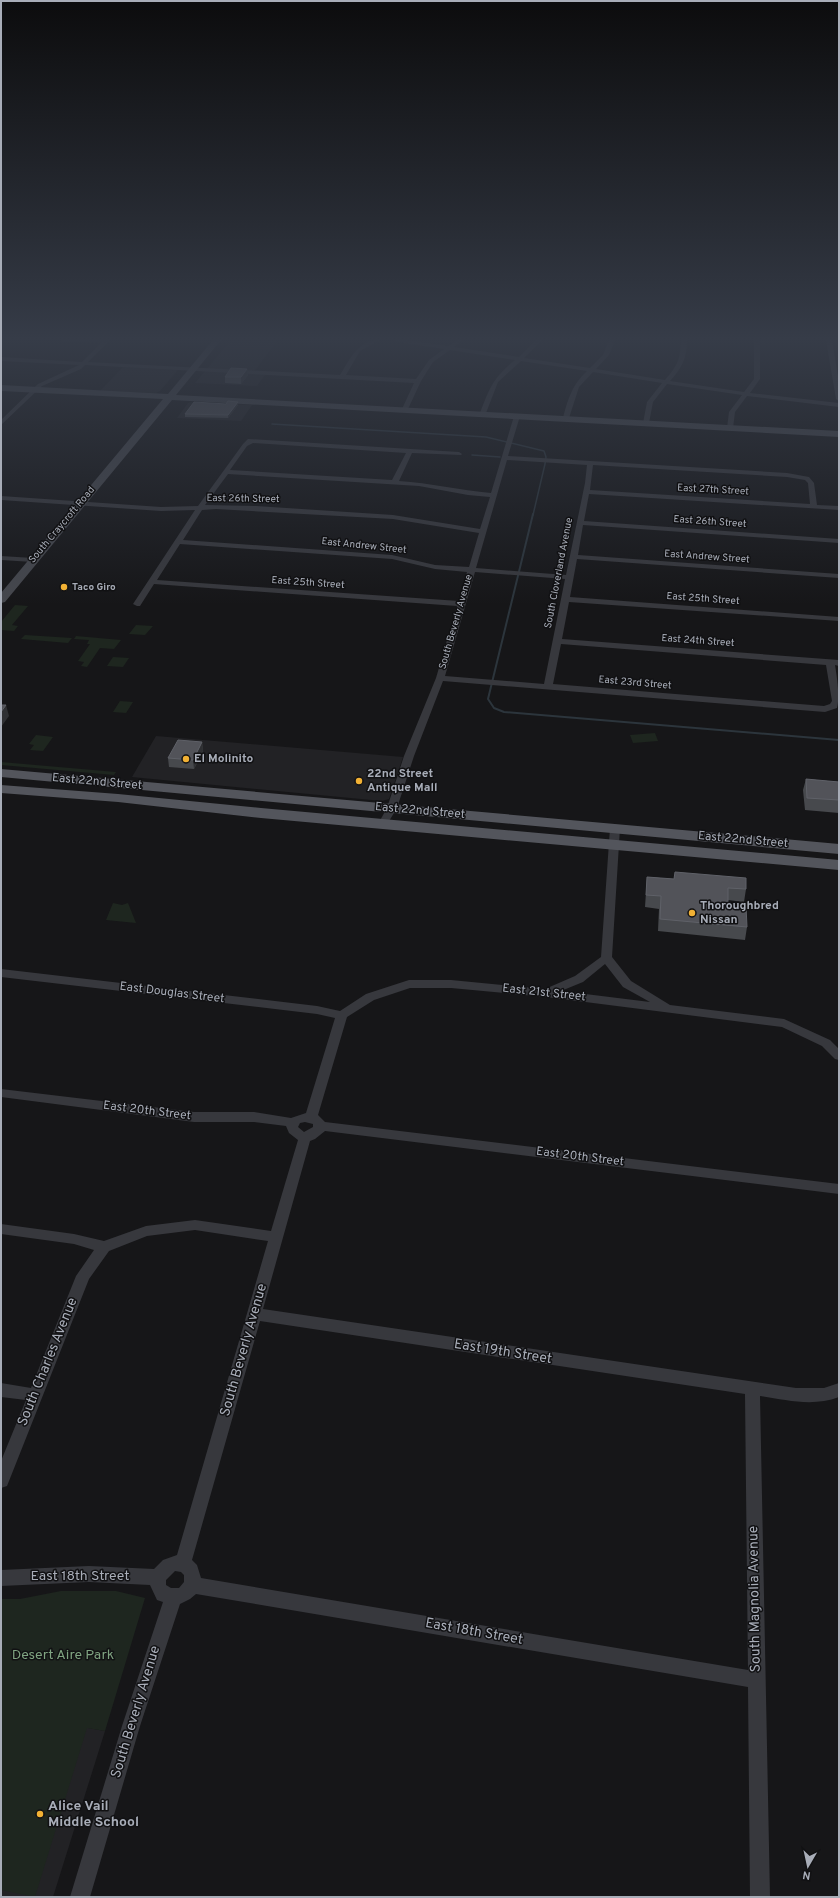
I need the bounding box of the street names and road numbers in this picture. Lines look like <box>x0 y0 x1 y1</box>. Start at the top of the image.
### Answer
street label: East 27th Street <box>677 482 749 498</box>
street label: South Craycroft Road <box>26 484 98 566</box>
street label: East 26th Street <box>206 492 280 506</box>
street label: East 26th Street <box>673 513 747 531</box>
street label: South Cloverland Avenue <box>542 517 576 629</box>
street label: East Andrew Street <box>321 535 407 557</box>
street label: East Andrew Street <box>664 548 750 566</box>
street label: South Beverly Avenue <box>436 573 476 671</box>
street label: East 25th Street <box>271 574 345 592</box>
street label: East 25th Street <box>666 590 740 608</box>
street label: East 24th Street <box>661 632 735 650</box>
street label: East 23rd Street <box>598 673 672 693</box>
street label: East 22nd Street <box>51 770 143 794</box>
street label: East 22nd Street <box>374 799 466 823</box>
street label: East 22nd Street <box>697 828 789 852</box>
street label: East Douglas Street <box>119 979 225 1007</box>
street label: East 21st Street <box>501 981 587 1005</box>
street label: East 20th Street <box>102 1098 192 1124</box>
street label: East 20th Street <box>535 1144 625 1170</box>
street label: South Beverly Avenue <box>217 1282 271 1418</box>
street label: South Charles Avenue <box>14 1295 82 1429</box>
street label: East 19th Street <box>453 1336 553 1368</box>
street label: South Magnolia Avenue <box>745 1526 765 1672</box>
street label: East 18th Street <box>31 1568 129 1585</box>
street label: East 18th Street <box>424 1615 524 1649</box>
street label: South Beverly Avenue <box>108 1644 164 1780</box>

